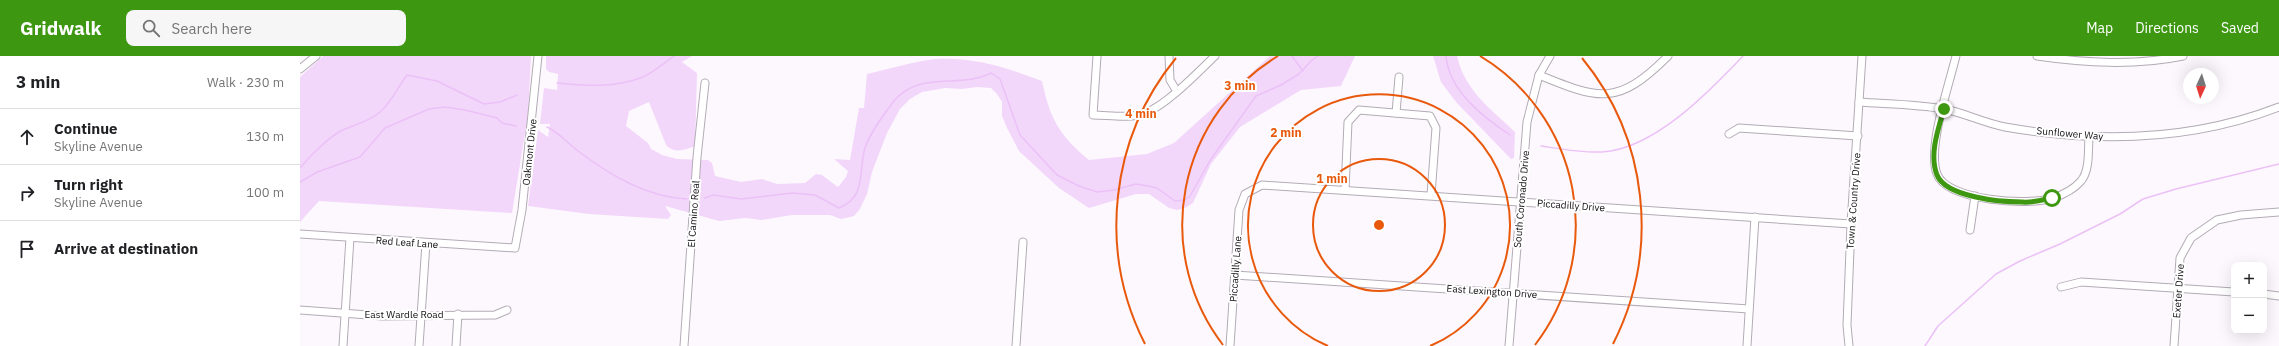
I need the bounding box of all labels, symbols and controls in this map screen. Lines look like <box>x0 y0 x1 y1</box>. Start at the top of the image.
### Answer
search box <box>126 10 406 46</box>
text: Gridwalk <box>20 16 102 40</box>
icon: search <box>140 17 162 39</box>
text: Search here <box>172 19 252 38</box>
text: Map <box>2086 19 2113 37</box>
text: Directions <box>2135 19 2199 37</box>
text: Saved <box>2221 19 2259 37</box>
north arrow <box>2183 68 2219 104</box>
text: 3 min <box>16 71 60 93</box>
text: Walk · 230 m <box>207 74 284 91</box>
text: 3 min <box>1224 78 1256 93</box>
route end <box>1935 100 1953 118</box>
text: 4 min <box>1125 106 1157 121</box>
street label: Oakmont Drive <box>520 118 540 186</box>
text: Continue <box>54 119 118 138</box>
street label: Sunflower Way <box>2036 124 2104 143</box>
text: 2 min <box>1270 125 1302 140</box>
icon: ahead <box>16 126 38 148</box>
text: 130 m <box>246 128 284 145</box>
text: Skyline Avenue <box>54 138 143 155</box>
street label: South Coronado Drive <box>1511 149 1532 248</box>
street label: Town & Country Drive <box>1844 152 1863 250</box>
text: 1 min <box>1316 171 1348 186</box>
text: Turn right <box>54 175 123 194</box>
street label: El Camino Real <box>685 180 702 248</box>
icon: right <box>16 182 38 204</box>
text: 100 m <box>246 184 284 201</box>
route start <box>2043 189 2061 207</box>
text: Skyline Avenue <box>54 194 143 211</box>
street label: Piccadilly Drive <box>1537 197 1606 214</box>
centre of rings <box>1372 218 1386 232</box>
street label: Red Leaf Lane <box>375 234 439 251</box>
street label: Piccadilly Lane <box>1227 235 1244 303</box>
icon: arrive <box>16 238 38 260</box>
text: Arrive at destination <box>54 239 198 258</box>
map controls <box>2231 262 2267 334</box>
button: + <box>2231 262 2267 298</box>
street label: Exeter Drive <box>2170 263 2187 319</box>
street label: East Lexington Drive <box>1446 282 1538 301</box>
button: − <box>2231 298 2267 334</box>
street label: East Wardle Road <box>365 308 443 321</box>

